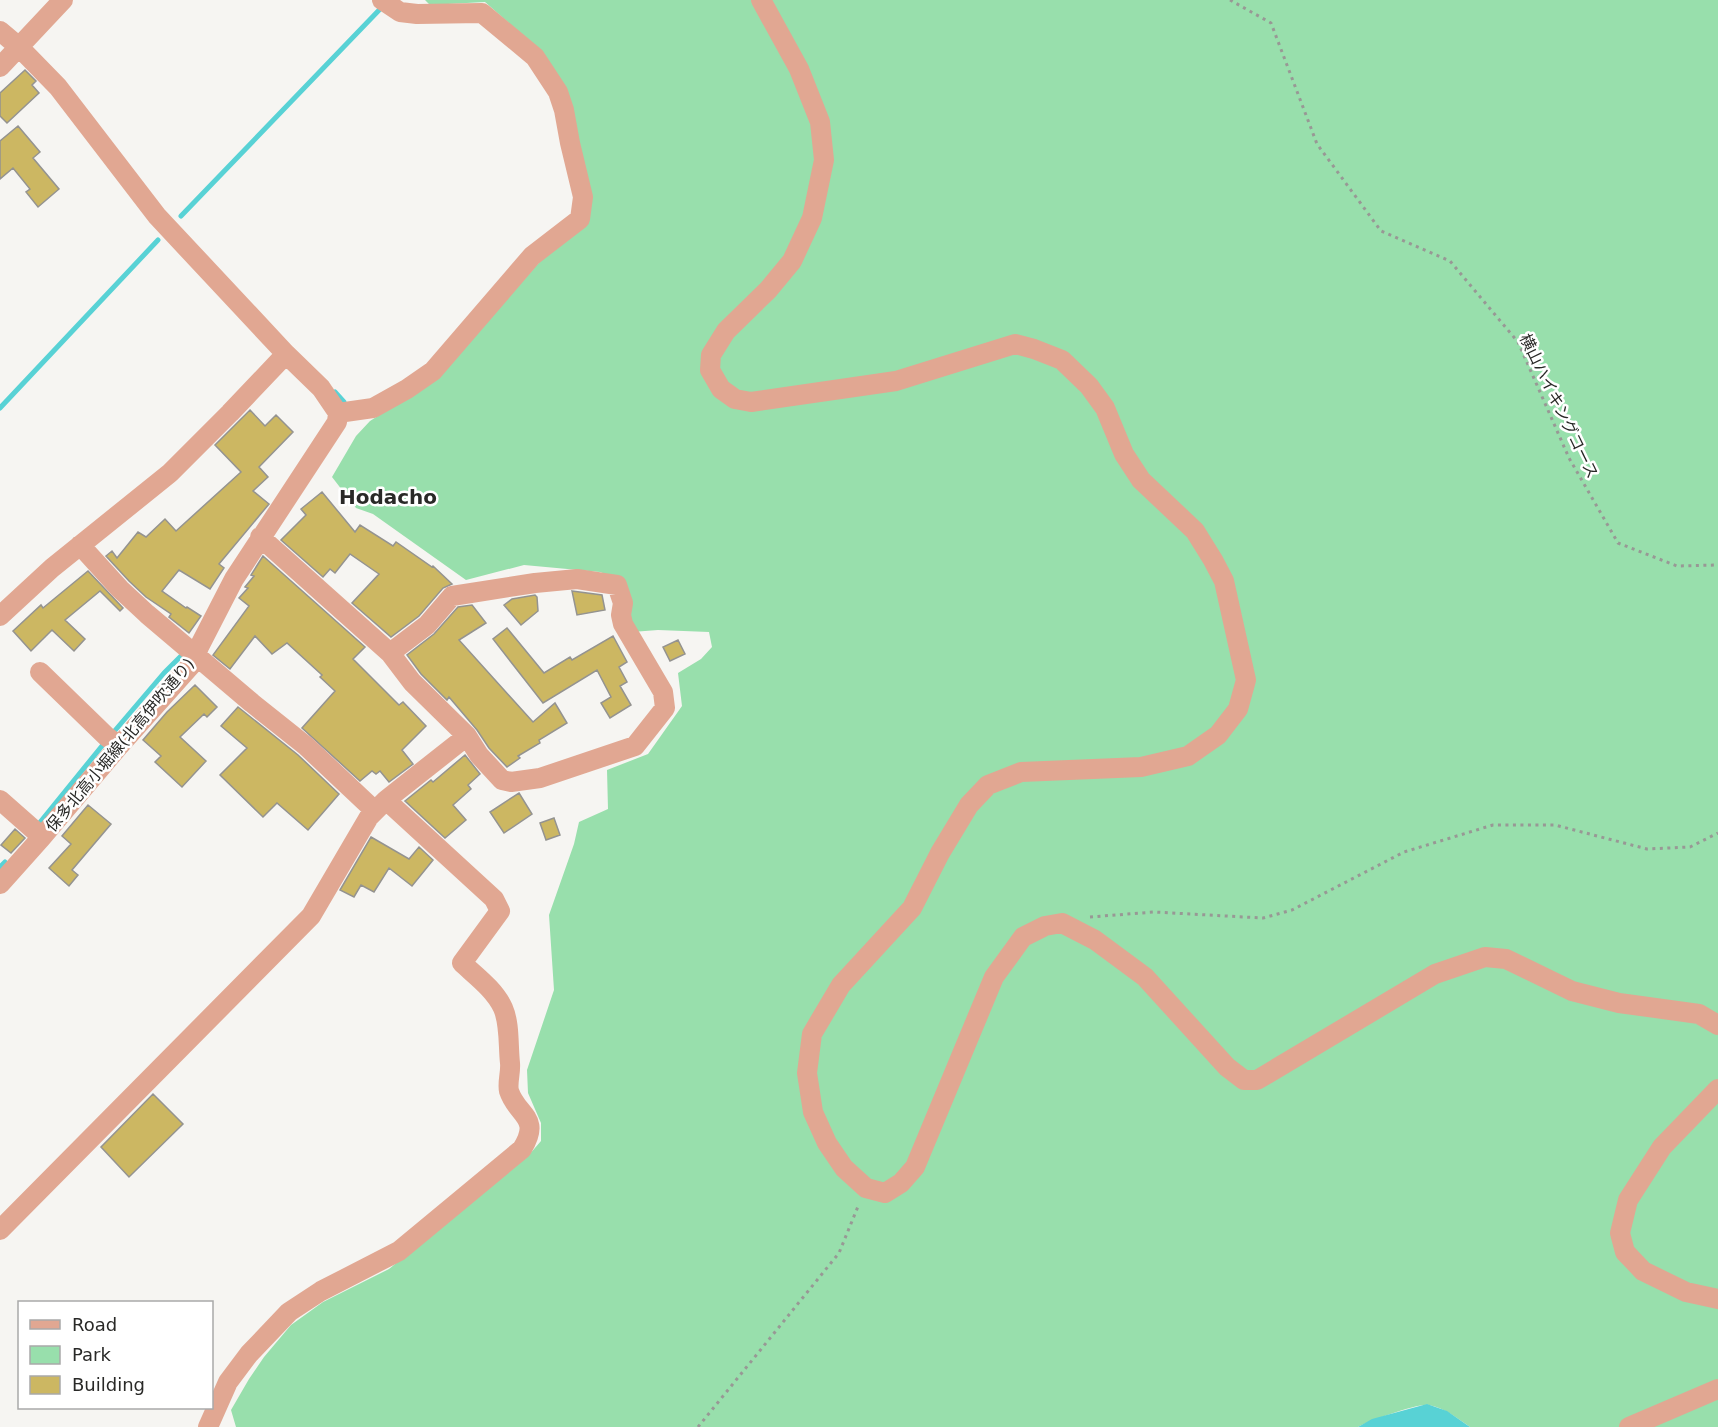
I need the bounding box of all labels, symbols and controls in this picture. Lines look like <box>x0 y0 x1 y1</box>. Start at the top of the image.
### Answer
street label: 横山ハイキングコース <box>1516 331 1602 481</box>
district label: Hodacho <box>339 485 437 509</box>
street label: 保多北高小堀線(北高伊吹通り) <box>42 654 198 836</box>
legend <box>18 1301 213 1409</box>
text: Road <box>72 1314 117 1335</box>
text: Park <box>72 1344 111 1365</box>
text: Building <box>72 1374 145 1395</box>

